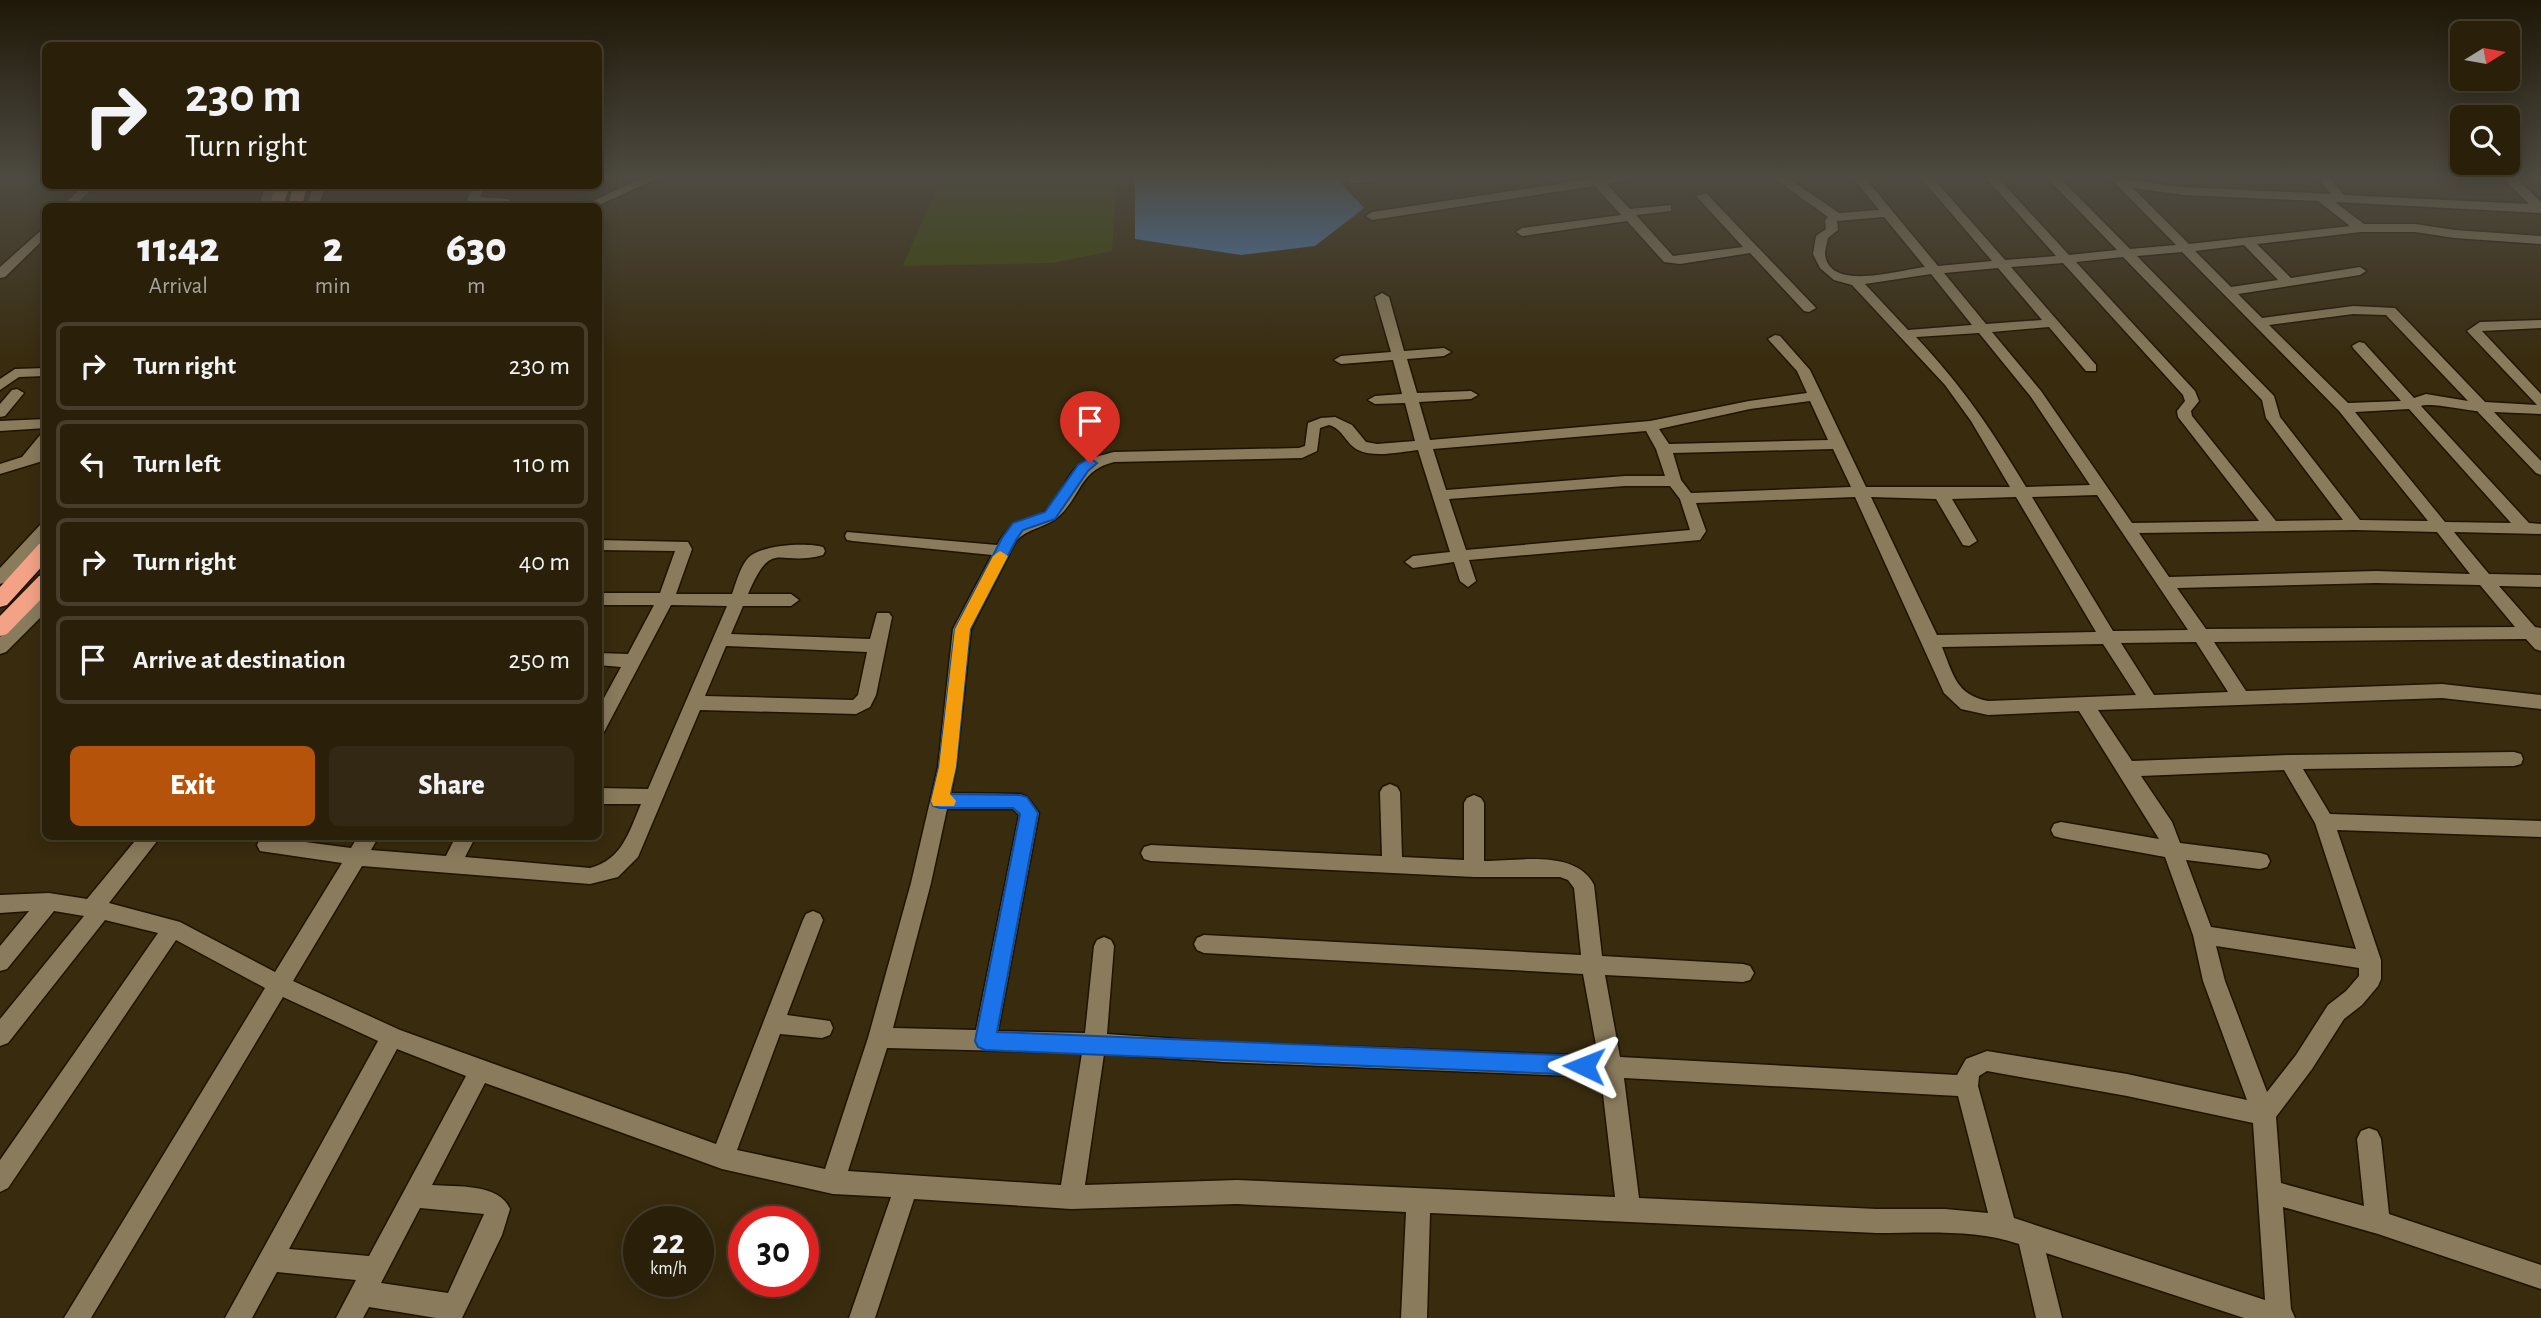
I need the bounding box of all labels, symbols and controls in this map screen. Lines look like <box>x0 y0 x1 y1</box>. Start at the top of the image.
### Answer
north arrow <box>2450 21 2520 91</box>
map controls <box>2450 21 2520 175</box>
icon: right <box>70 70 161 161</box>
text: 230 m <box>185 72 302 121</box>
button: search <box>2450 105 2520 175</box>
text: Turn right <box>185 130 307 162</box>
text: 11:42 <box>137 227 219 269</box>
text: 2 <box>323 227 343 269</box>
text: 630 <box>446 227 507 269</box>
text: Arrival <box>149 275 208 298</box>
text: min <box>315 275 351 298</box>
text: m <box>467 275 485 298</box>
icon: right <box>74 347 112 385</box>
text: Turn right <box>133 353 236 379</box>
text: 230 m <box>509 353 570 379</box>
pin <box>1060 391 1120 463</box>
icon: arrive <box>1071 402 1109 440</box>
icon: left <box>74 445 112 483</box>
text: Turn left <box>133 451 221 477</box>
text: 110 m <box>513 451 570 477</box>
icon: right <box>74 543 112 581</box>
text: Turn right <box>133 549 236 575</box>
text: 40 m <box>519 549 570 575</box>
icon: arrive <box>74 641 112 679</box>
text: Arrive at destination <box>133 647 346 673</box>
text: 250 m <box>508 647 570 673</box>
button: Exit <box>70 746 315 826</box>
button: Share <box>329 746 574 826</box>
position arrow <box>1547 1029 1621 1103</box>
speed limit sign: 30 <box>728 1206 819 1297</box>
text: 22 <box>652 1225 685 1260</box>
text: km/h <box>650 1260 687 1278</box>

